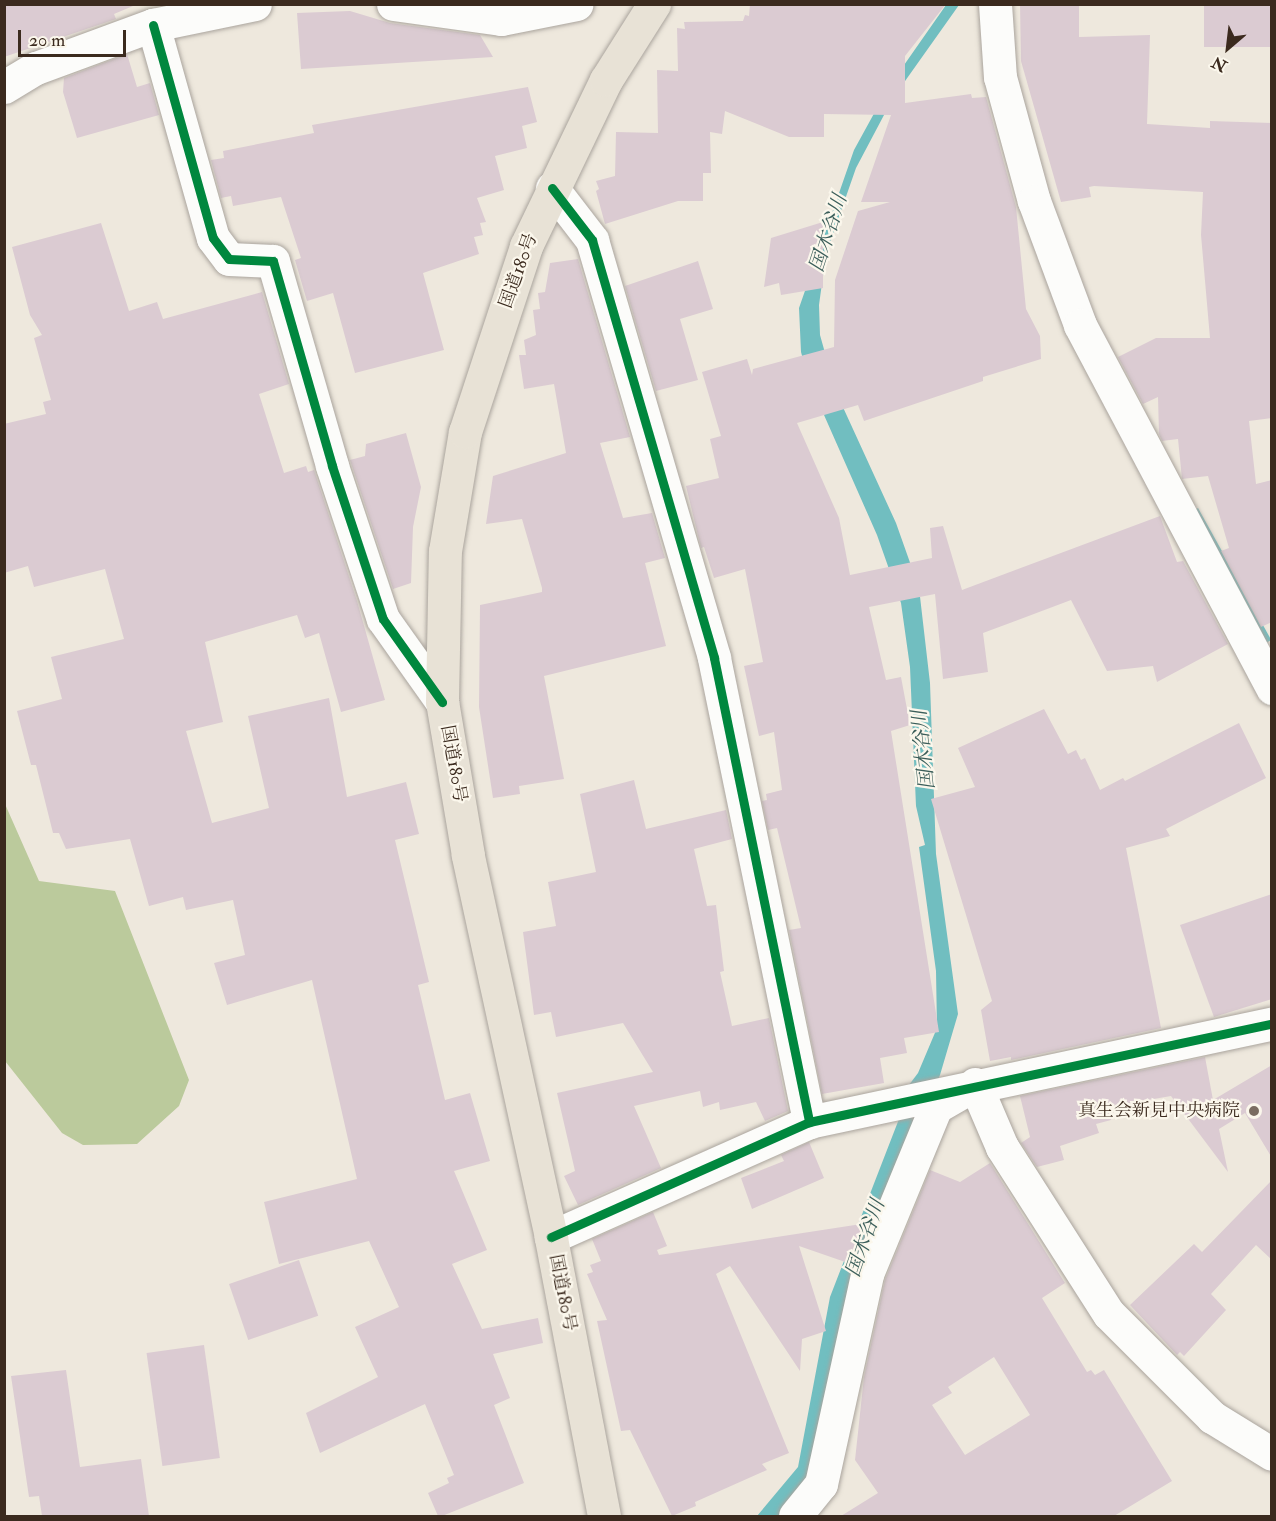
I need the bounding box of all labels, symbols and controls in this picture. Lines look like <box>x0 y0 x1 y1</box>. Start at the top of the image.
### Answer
scale bar <box>21 18 129 56</box>
north arrow <box>1198 18 1258 78</box>
text: 20 m <box>29 29 65 52</box>
text: N <box>1209 52 1231 76</box>
water label: 国木谷川 <box>804 191 852 275</box>
street label: 国道180号 <box>495 231 543 311</box>
water label: 国木谷川 <box>907 709 939 791</box>
street label: 国道180号 <box>436 724 470 804</box>
place label: 真生会新見中央病院 <box>1078 1100 1240 1122</box>
marker: 真生会新見中央病院 <box>1245 1102 1263 1120</box>
water label: 国木谷川 <box>841 1196 889 1280</box>
street label: 国道180号 <box>544 1253 580 1333</box>

